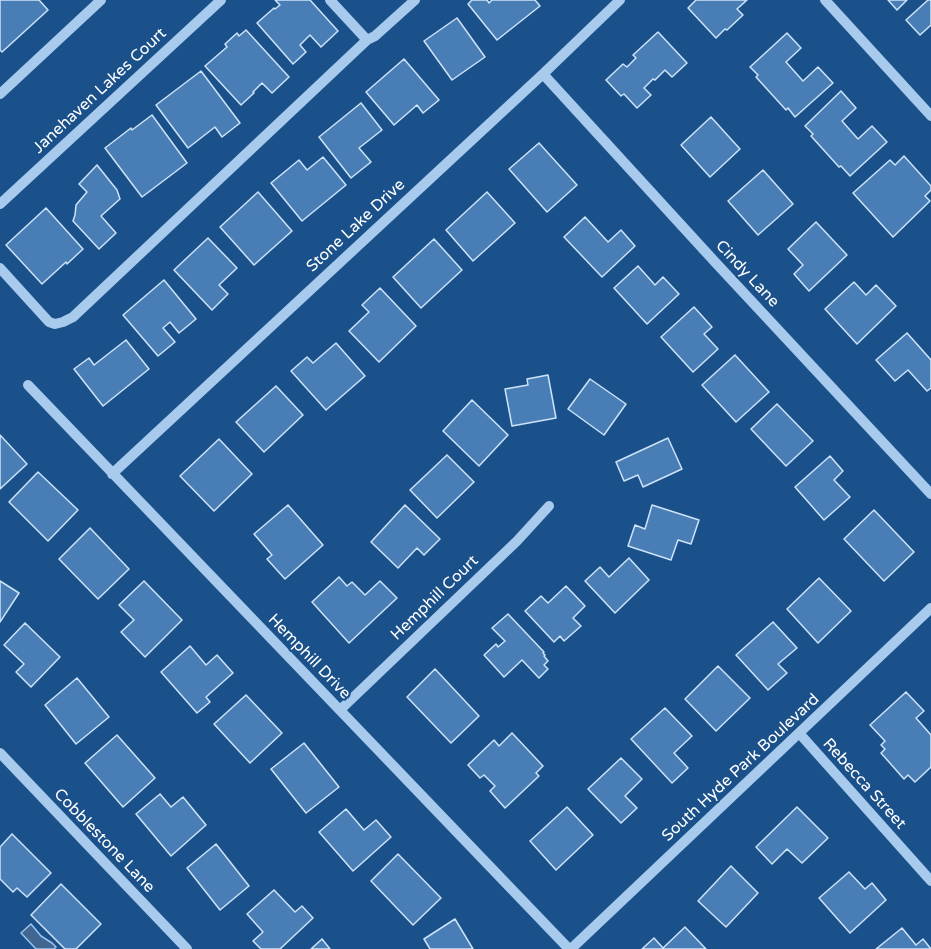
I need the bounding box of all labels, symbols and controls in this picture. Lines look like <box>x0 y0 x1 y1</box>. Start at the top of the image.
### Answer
street label: Janehaven Lakes Court <box>29 24 171 158</box>
street label: Stone Lake Drive <box>303 175 409 277</box>
street label: Cindy Lane <box>711 236 783 312</box>
street label: Hemphill Court <box>387 551 483 645</box>
street label: Hemphill Drive <box>264 610 354 704</box>
street label: South Hyde Park Boulevard <box>658 690 824 846</box>
street label: Rebecca Street <box>818 735 910 833</box>
street label: Cobblestone Lane <box>49 785 159 897</box>

